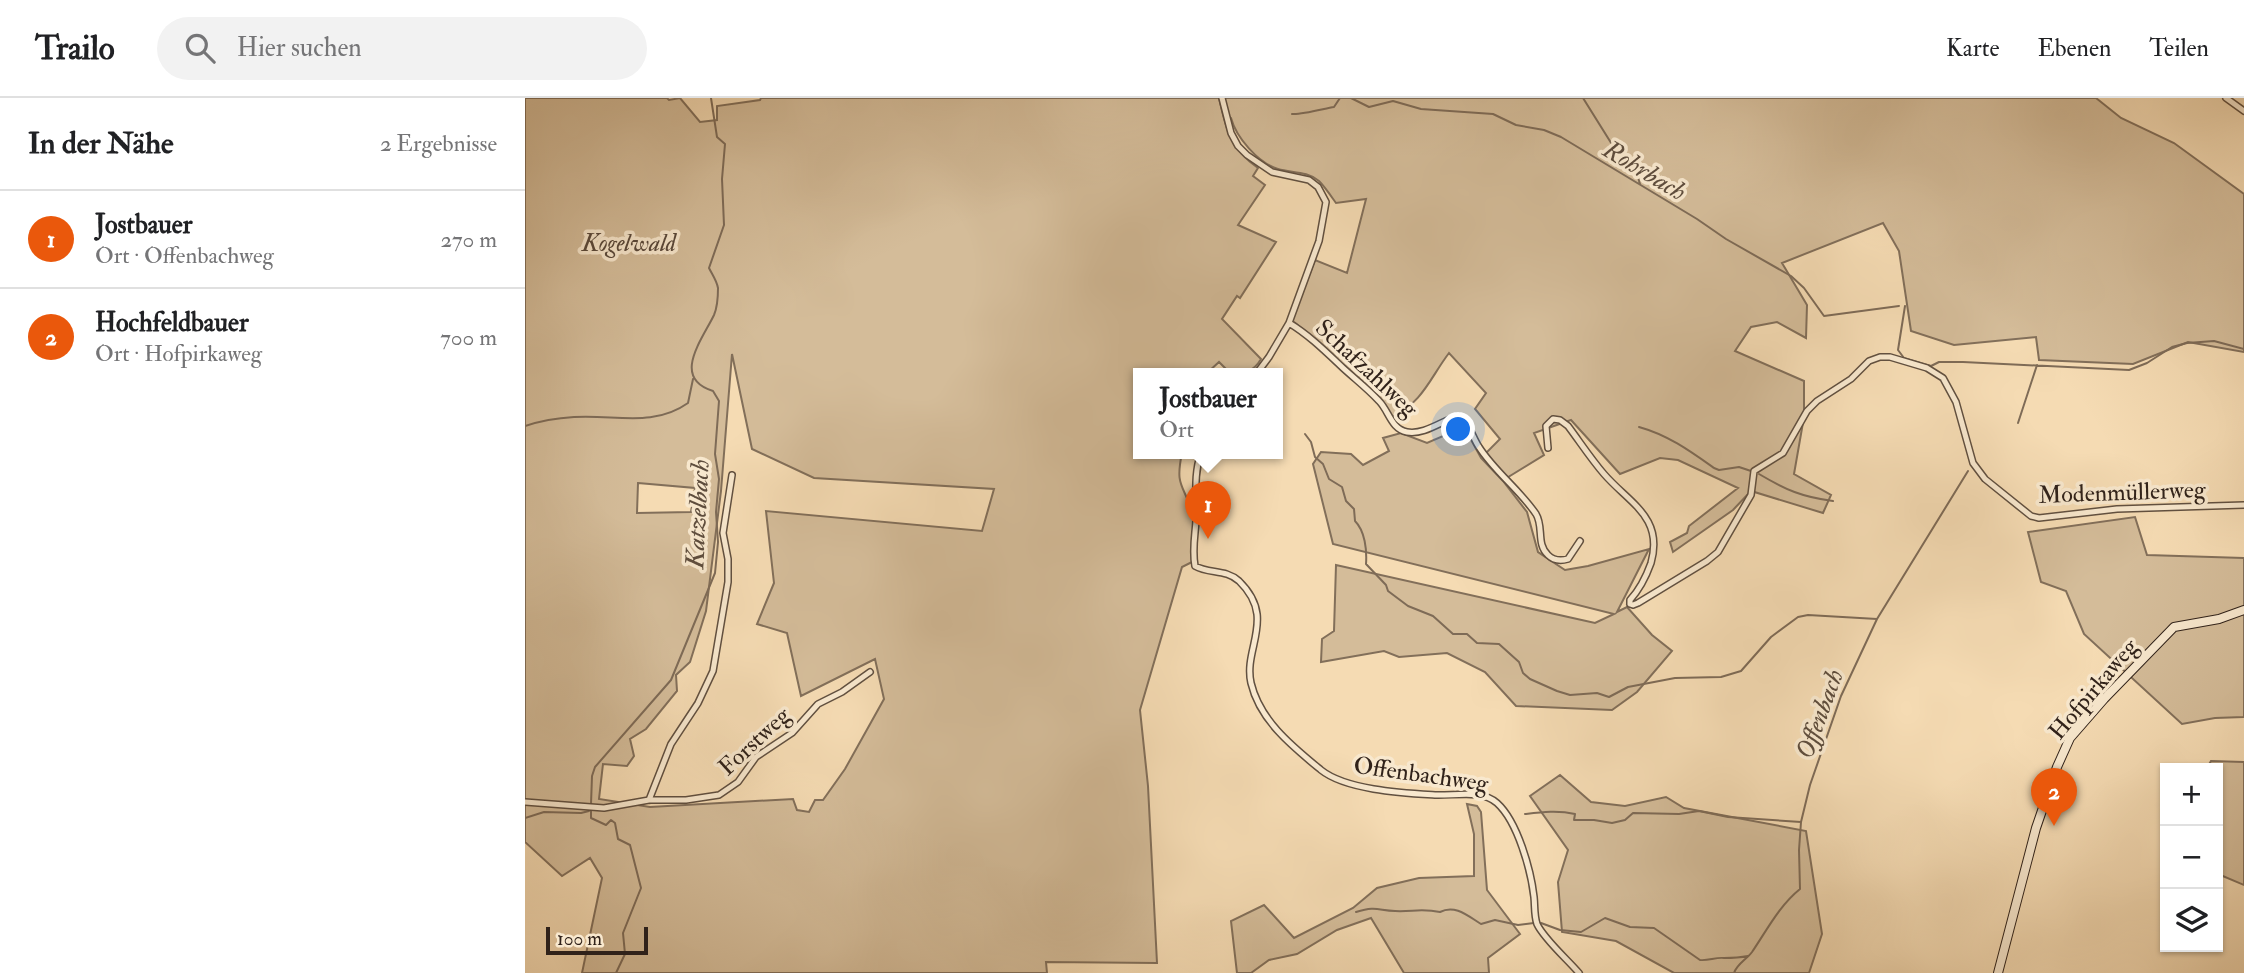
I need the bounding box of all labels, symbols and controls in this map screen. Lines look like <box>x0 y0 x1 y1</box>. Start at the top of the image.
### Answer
search box <box>157 17 647 80</box>
text: Trailo <box>35 28 115 69</box>
icon: search <box>181 29 219 67</box>
text: Hier suchen <box>237 32 362 64</box>
text: Karte <box>1946 33 1999 64</box>
text: Ebenen <box>2037 33 2111 64</box>
text: Teilen <box>2149 33 2209 64</box>
text: In der Nähe <box>28 125 173 162</box>
text: 2 Ergebnisse <box>380 129 497 158</box>
water label: Rohrbach <box>1596 133 1692 208</box>
text: Jostbauer <box>95 209 192 241</box>
text: 1 <box>47 225 55 254</box>
text: 270 m <box>440 225 497 254</box>
park label: Kogelwald <box>581 228 678 259</box>
text: Ort · Offenbachweg <box>95 241 274 270</box>
text: Hochfeldbauer <box>95 307 249 339</box>
street label: Schafzahlweg <box>1309 313 1426 425</box>
text: 2 <box>45 323 57 352</box>
text: 700 m <box>440 323 497 352</box>
text: Ort · Hofpirkaweg <box>95 339 262 368</box>
popup <box>1133 368 1283 459</box>
text: Jostbauer <box>1159 383 1257 415</box>
your location <box>1441 412 1475 446</box>
text: Ort <box>1159 415 1194 444</box>
water label: Katzelbach <box>679 459 717 571</box>
street label: Modenmüllerweg <box>2038 474 2207 511</box>
pin: 1 <box>1185 481 1231 539</box>
street label: Hofpirkaweg <box>2042 631 2146 747</box>
water label: Offenbach <box>1789 665 1851 764</box>
street label: Forstweg <box>712 699 798 783</box>
street label: Offenbachweg <box>1352 750 1491 799</box>
map controls <box>2160 763 2223 952</box>
button: + <box>2160 763 2223 826</box>
pin: 2 <box>2031 768 2077 826</box>
button: − <box>2160 826 2223 889</box>
button: layers <box>2160 889 2223 952</box>
scale bar <box>546 924 647 956</box>
text: 100 m <box>557 927 602 951</box>

